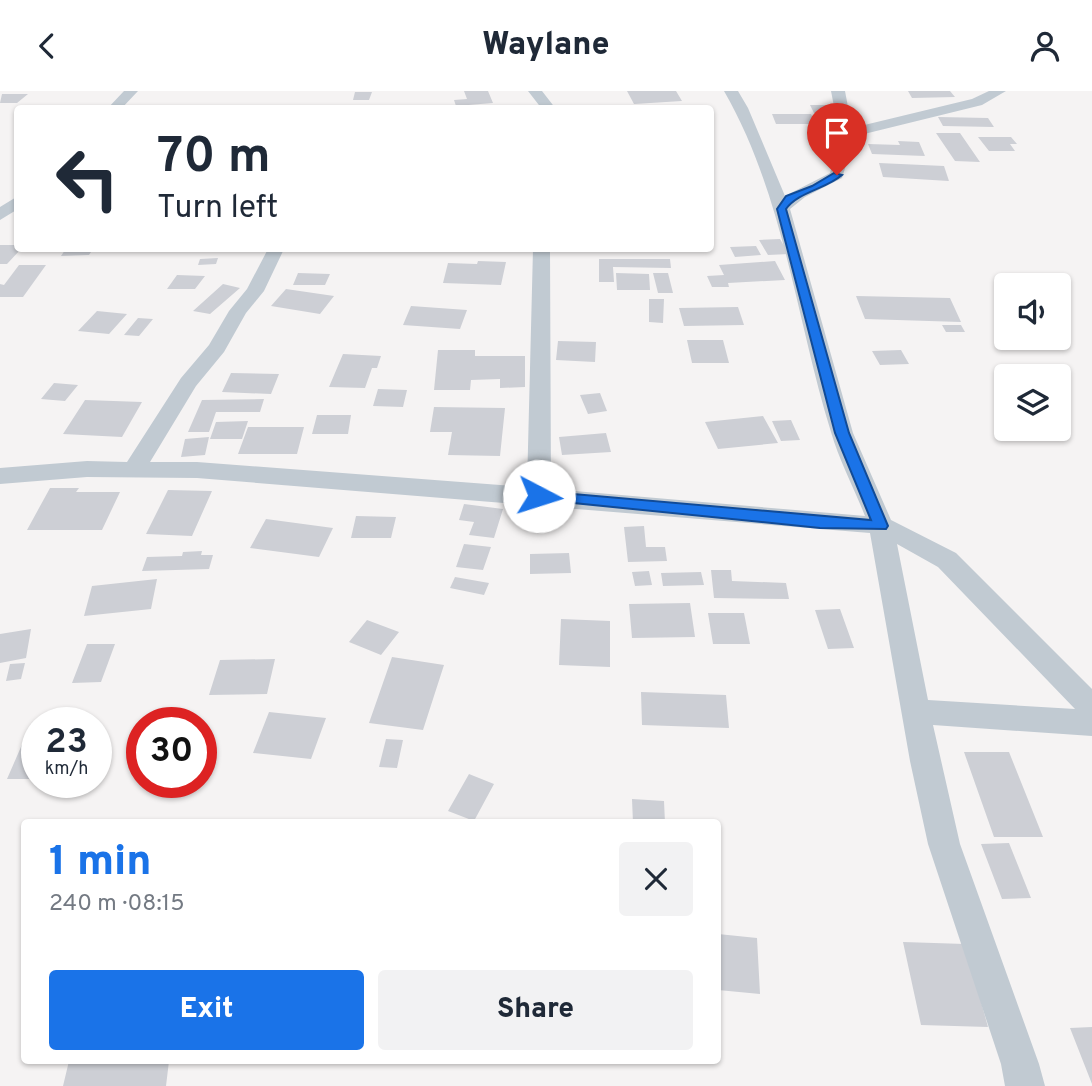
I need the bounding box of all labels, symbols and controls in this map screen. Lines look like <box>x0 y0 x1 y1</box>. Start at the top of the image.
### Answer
text: Waylane <box>482 26 610 66</box>
icon: back <box>28 27 66 65</box>
icon: person <box>1026 27 1064 65</box>
pin <box>807 103 867 175</box>
icon: arrive <box>818 114 856 152</box>
text: 70 m <box>157 128 271 190</box>
icon: left <box>42 133 133 224</box>
text: Turn left <box>157 189 278 229</box>
map controls <box>994 273 1071 441</box>
button: sound <box>994 273 1071 350</box>
button: layers <box>994 364 1071 441</box>
position arrow <box>502 459 576 533</box>
speed limit sign: 30 <box>126 707 217 798</box>
text: 23 <box>45 721 88 765</box>
text: km/h <box>45 758 88 781</box>
text: 1 min <box>49 837 152 890</box>
button: close <box>619 842 693 916</box>
text: 240 m · 08:15 <box>49 890 184 919</box>
button: Exit <box>49 970 364 1050</box>
button: Share <box>378 970 693 1050</box>

